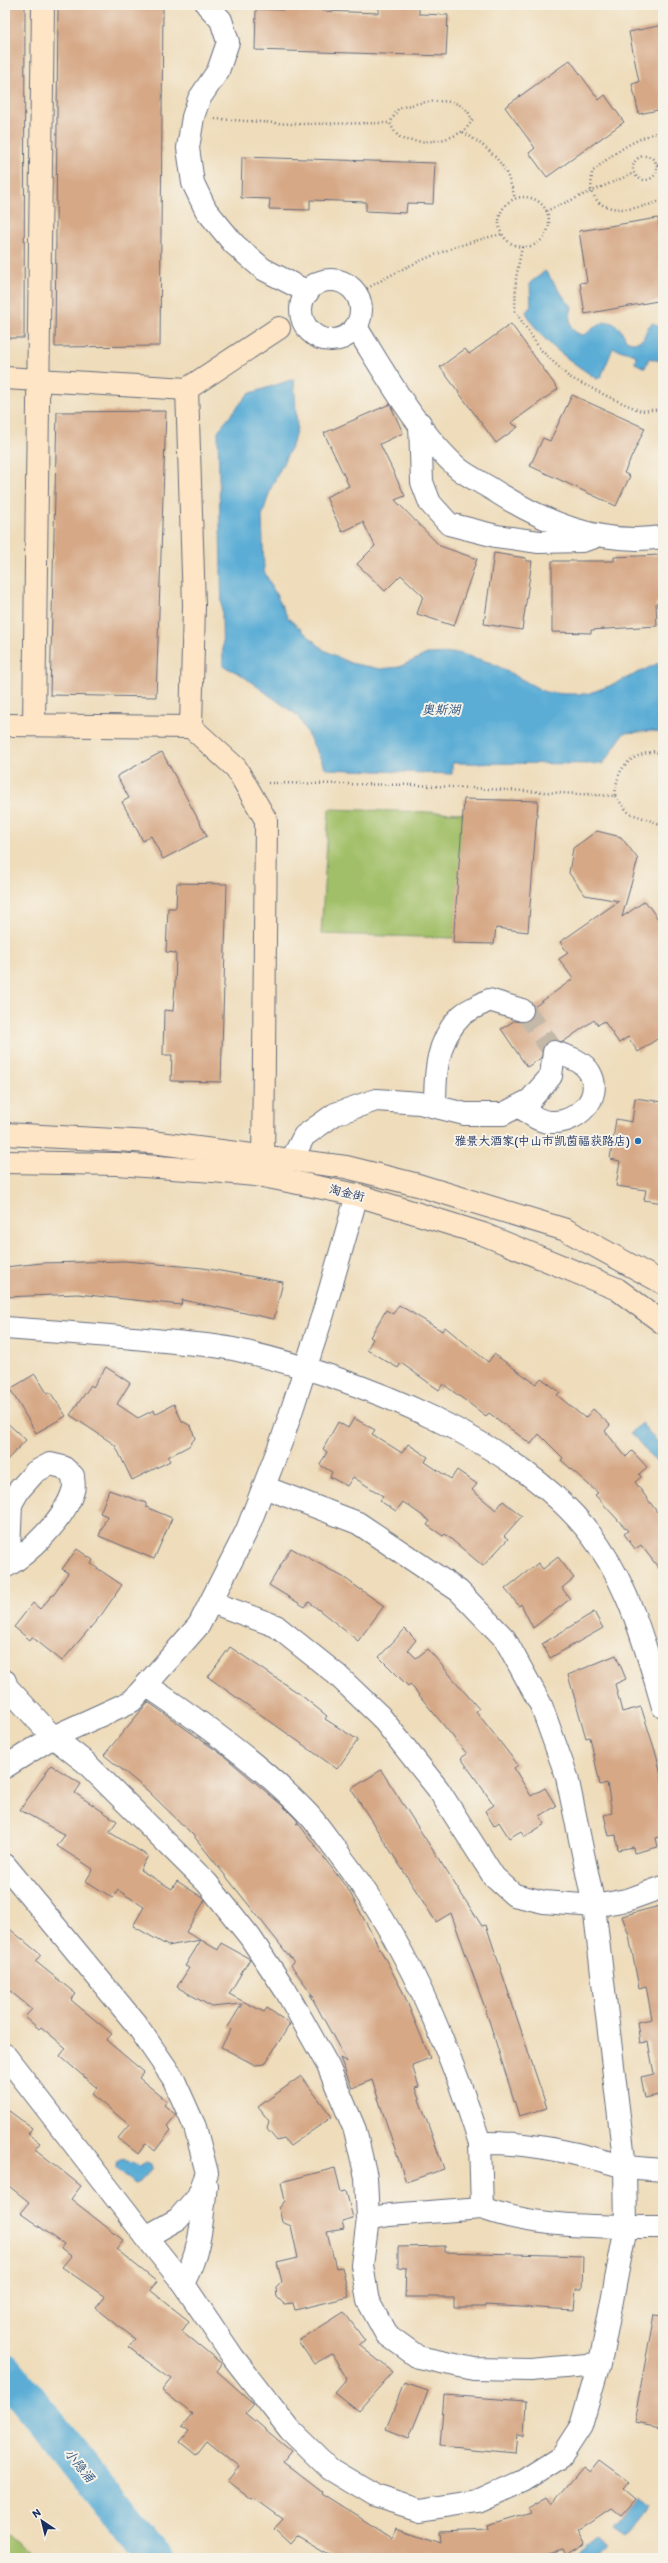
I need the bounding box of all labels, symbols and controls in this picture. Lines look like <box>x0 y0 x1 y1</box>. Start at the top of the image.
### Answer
water label: 奥斯湖 <box>421 702 462 717</box>
place label: 雅景大酒家(中山市凯茵福获路店) <box>454 1134 630 1148</box>
marker: 雅景大酒家(中山市凯茵福获路店) <box>633 1136 643 1146</box>
street label: 淘金街 <box>328 1182 366 1204</box>
water label: 小隐涌 <box>62 2445 98 2486</box>
north arrow <box>22 2501 62 2541</box>
text: N <box>30 2506 43 2521</box>

